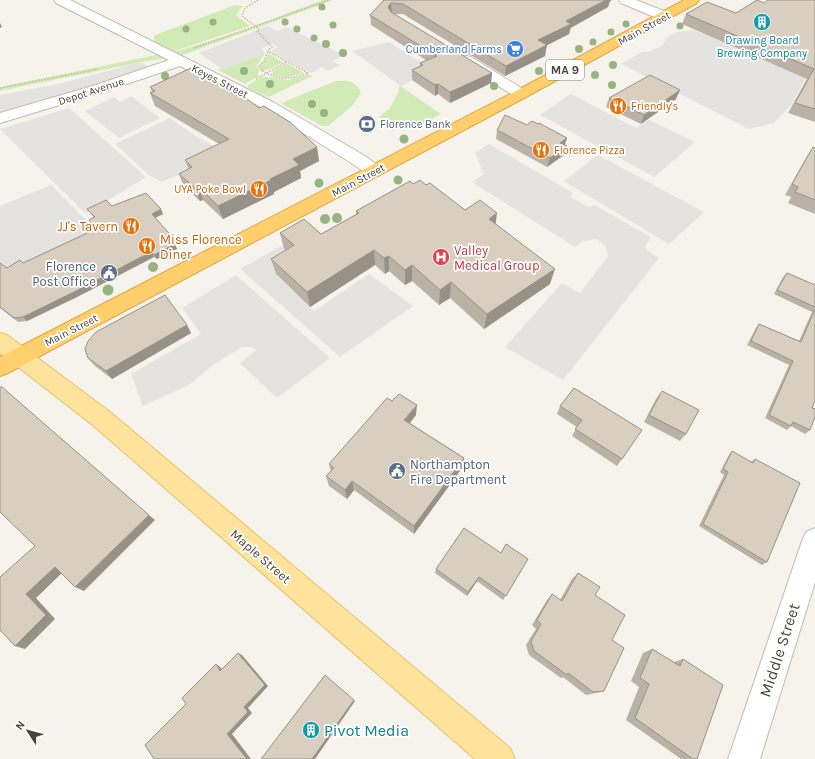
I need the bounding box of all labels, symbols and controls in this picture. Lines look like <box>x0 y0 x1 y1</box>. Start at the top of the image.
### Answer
street label: Main Street <box>616 9 673 48</box>
building icon: Drawing Board Brewing Company <box>752 12 772 32</box>
place label: Drawing Board Brewing Company <box>717 34 807 60</box>
supermarket icon: Cumberland Farms <box>505 39 525 59</box>
place label: Cumberland Farms <box>406 43 502 56</box>
road number: MA 9 <box>546 60 584 80</box>
street label: Keyes Street <box>189 62 250 101</box>
street label: Depot Avenue <box>57 75 126 108</box>
restaurant icon: Friendly's <box>608 96 628 116</box>
place label: Friendly's <box>631 100 679 113</box>
bank icon: Florence Bank <box>357 114 377 134</box>
place label: Florence Bank <box>380 118 451 131</box>
restaurant icon: Florence Pizza <box>531 140 551 160</box>
place label: Florence Pizza <box>554 144 625 157</box>
street label: Main Street <box>330 161 387 200</box>
restaurant icon: UYA Poke Bowl <box>249 179 269 199</box>
place label: UYA Poke Bowl <box>174 183 246 196</box>
restaurant icon: JJ's Tavern <box>121 216 141 236</box>
place label: JJ's Tavern <box>58 219 118 234</box>
place label: Miss Florence Diner <box>160 232 242 262</box>
restaurant icon: Miss Florence Diner <box>137 236 157 256</box>
place label: Valley Medical Group <box>454 243 540 273</box>
hospital icon: Valley Medical Group <box>431 247 451 267</box>
place label: Florence Post Office <box>32 259 96 289</box>
public building icon: Florence Post Office <box>99 263 119 283</box>
street label: Main Street <box>42 311 100 349</box>
place label: Northampton Fire Department <box>410 457 506 487</box>
public building icon: Northampton Fire Department <box>387 461 407 481</box>
street label: Maple Street <box>228 526 294 587</box>
street label: Middle Street <box>755 601 804 700</box>
north arrow <box>8 711 48 751</box>
text: N <box>13 718 28 732</box>
building icon: Pivot Media <box>301 720 321 740</box>
place label: Pivot Media <box>324 721 409 740</box>

